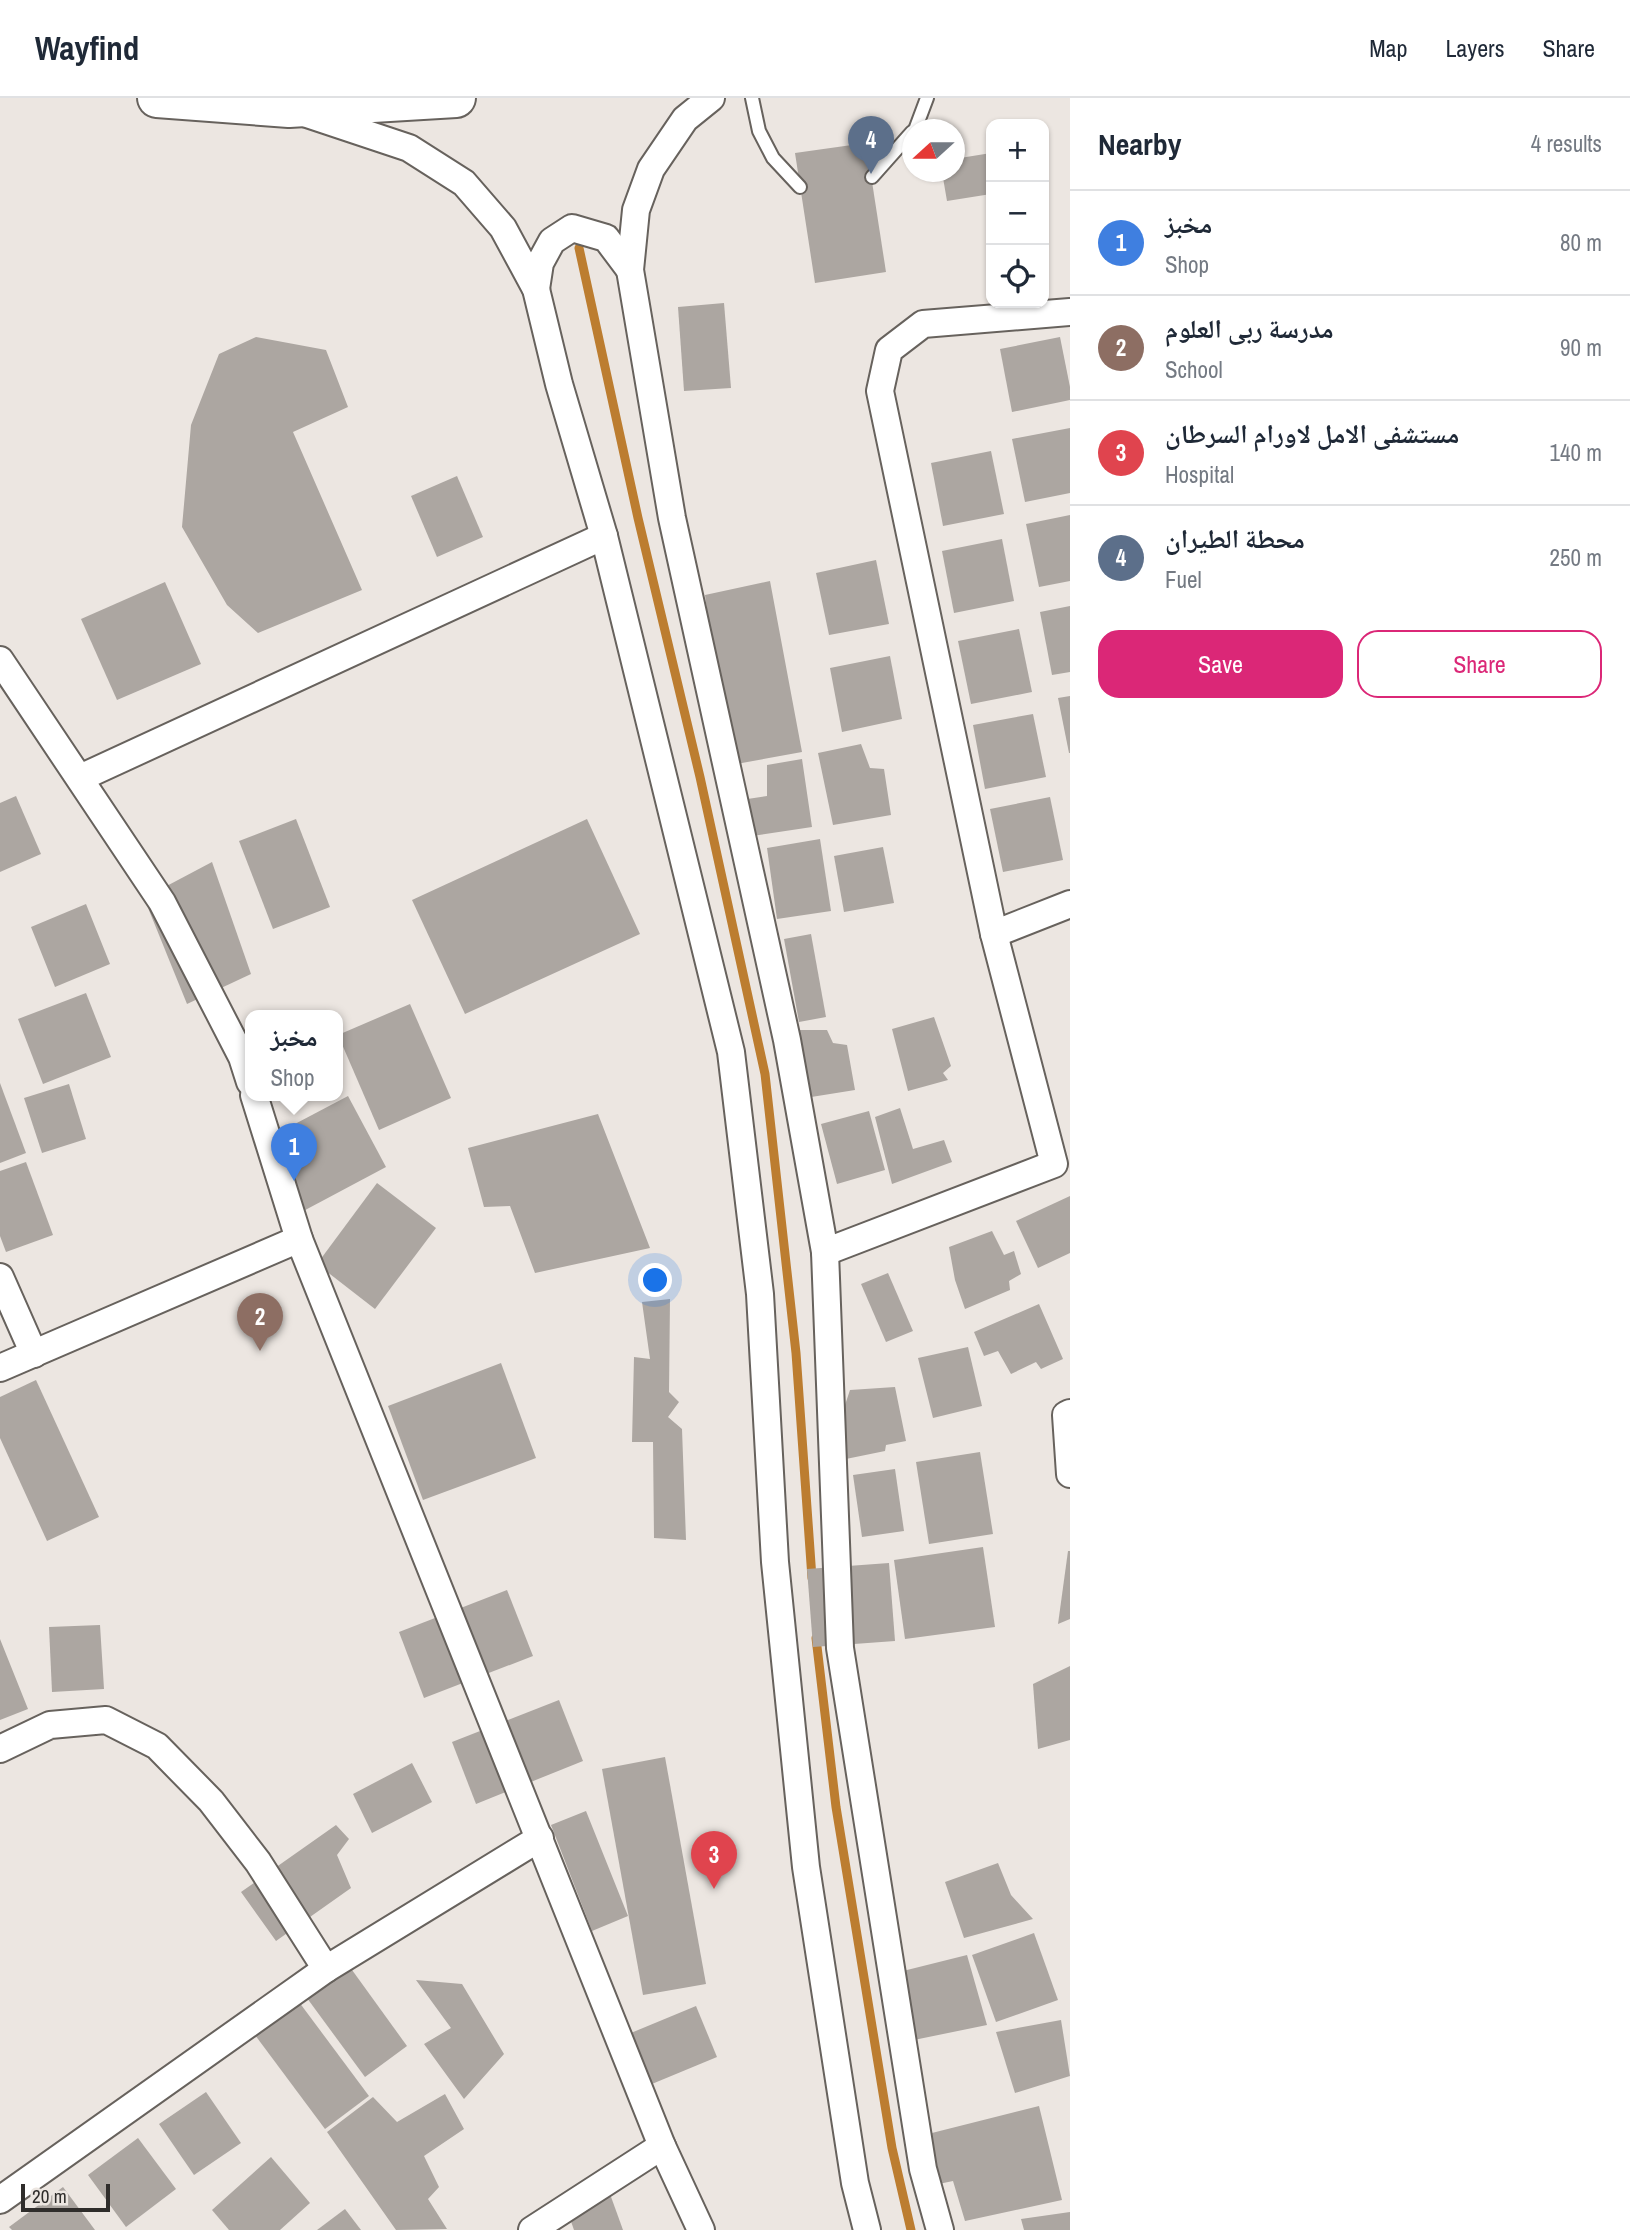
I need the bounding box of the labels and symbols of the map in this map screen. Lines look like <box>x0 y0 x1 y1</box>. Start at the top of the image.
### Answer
pin: 4 <box>848 116 894 174</box>
north arrow <box>902 119 965 182</box>
pin: 1 <box>271 1123 317 1181</box>
your location <box>638 1263 672 1297</box>
pin: 2 <box>237 1293 283 1351</box>
pin: 3 <box>691 1831 737 1889</box>
scale bar <box>21 2181 110 2213</box>

